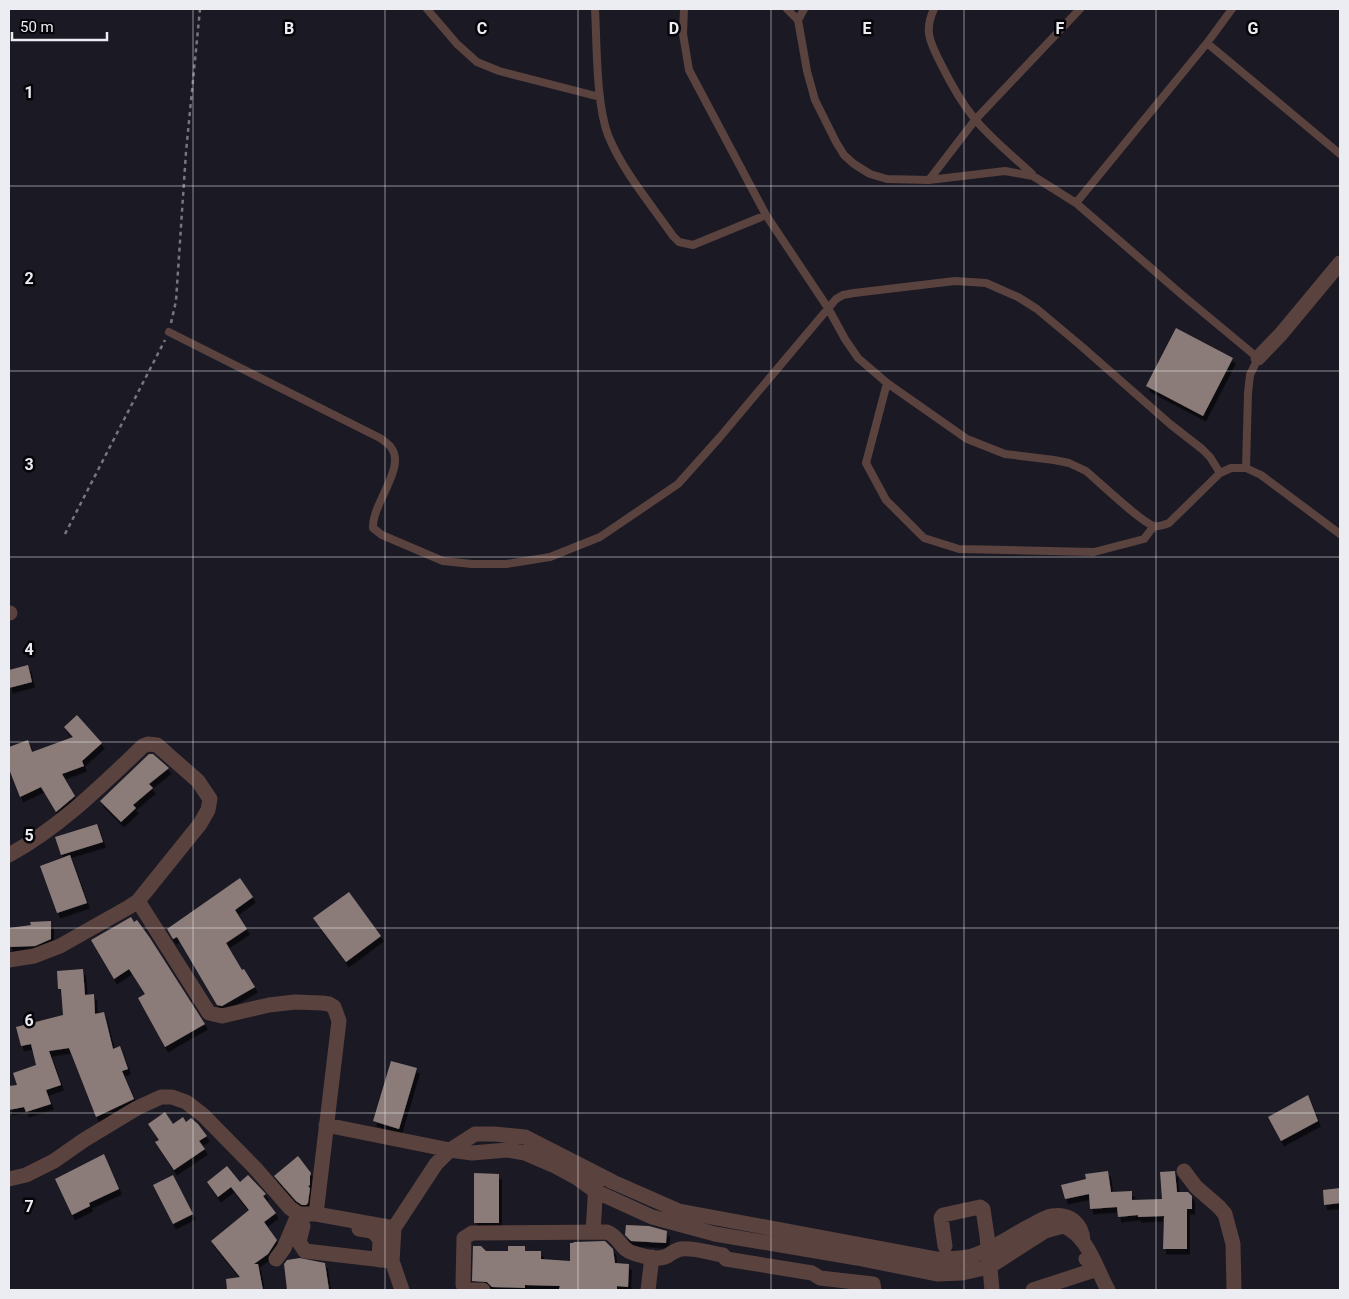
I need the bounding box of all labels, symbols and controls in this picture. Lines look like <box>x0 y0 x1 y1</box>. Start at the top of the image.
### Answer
scale bar <box>12 10 108 42</box>
text: 50 m <box>20 18 54 36</box>
text: B <box>284 19 294 38</box>
text: C <box>477 19 487 38</box>
text: D <box>669 19 679 38</box>
text: E <box>863 19 872 38</box>
text: F <box>1056 19 1065 38</box>
text: G <box>1248 19 1259 38</box>
text: 1 <box>24 83 34 102</box>
text: 2 <box>24 269 34 288</box>
text: 3 <box>24 455 34 474</box>
text: 4 <box>24 640 34 659</box>
text: 5 <box>24 826 34 845</box>
text: 6 <box>24 1011 34 1030</box>
text: 7 <box>24 1197 34 1216</box>

